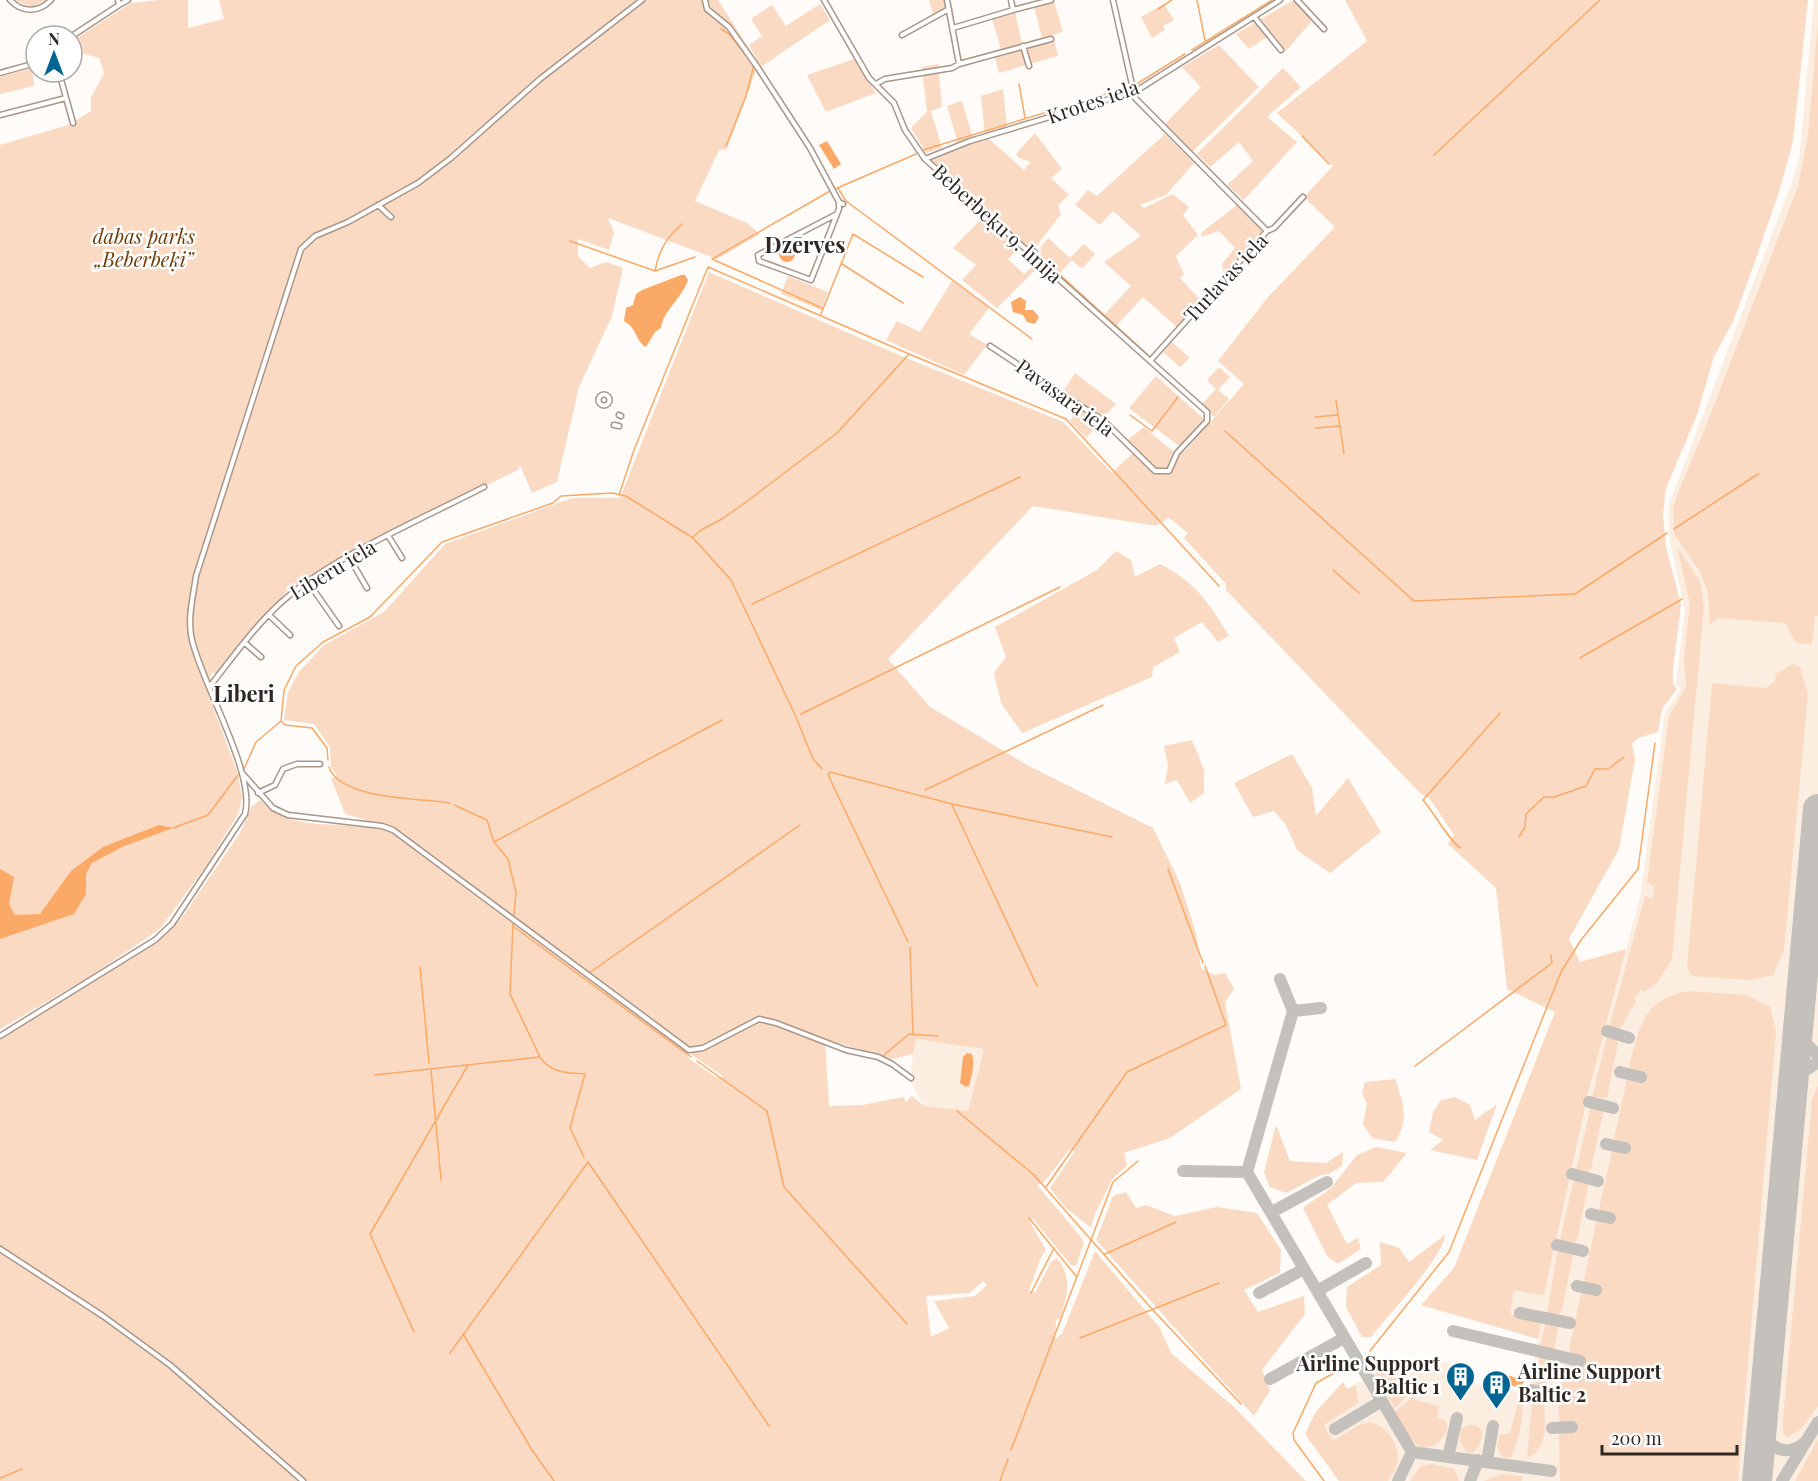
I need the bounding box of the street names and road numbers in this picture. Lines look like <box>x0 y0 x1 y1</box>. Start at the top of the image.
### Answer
street label: Krotes iela <box>1043 72 1142 129</box>
street label: Beberbeķu 9. līnija <box>927 157 1069 289</box>
street label: Turlavas iela <box>1177 227 1273 327</box>
street label: Pavasara iela <box>1011 352 1120 442</box>
street label: Liberu iela <box>284 532 380 605</box>

